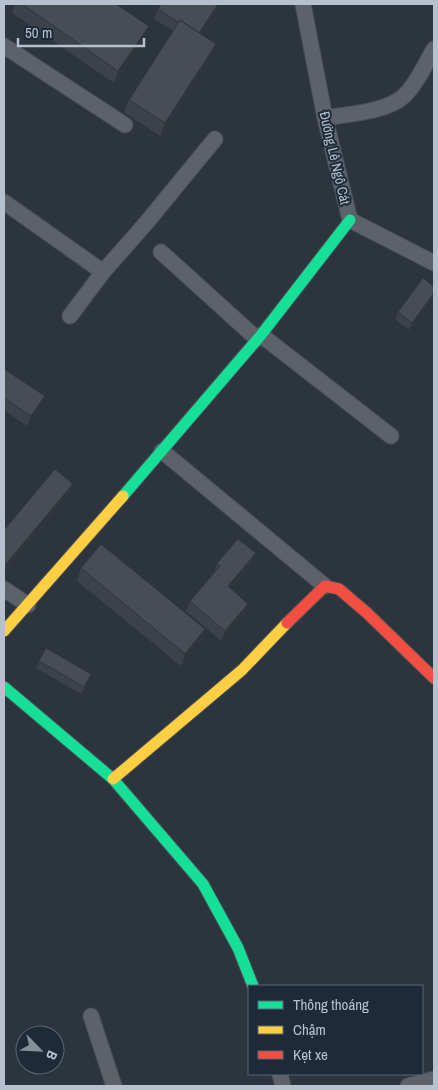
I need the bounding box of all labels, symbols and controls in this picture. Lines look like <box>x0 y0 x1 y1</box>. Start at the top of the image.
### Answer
scale bar <box>18 15 144 47</box>
text: 50 m <box>25 22 52 43</box>
street label: Đường Lê Ngô Cát <box>316 110 354 206</box>
legend <box>248 985 423 1075</box>
text: Thông thoáng <box>293 994 369 1015</box>
text: Chậm <box>293 1019 326 1040</box>
north arrow <box>15 1025 65 1075</box>
text: Kẹt xe <box>293 1044 328 1065</box>
text: B <box>42 1048 62 1063</box>

